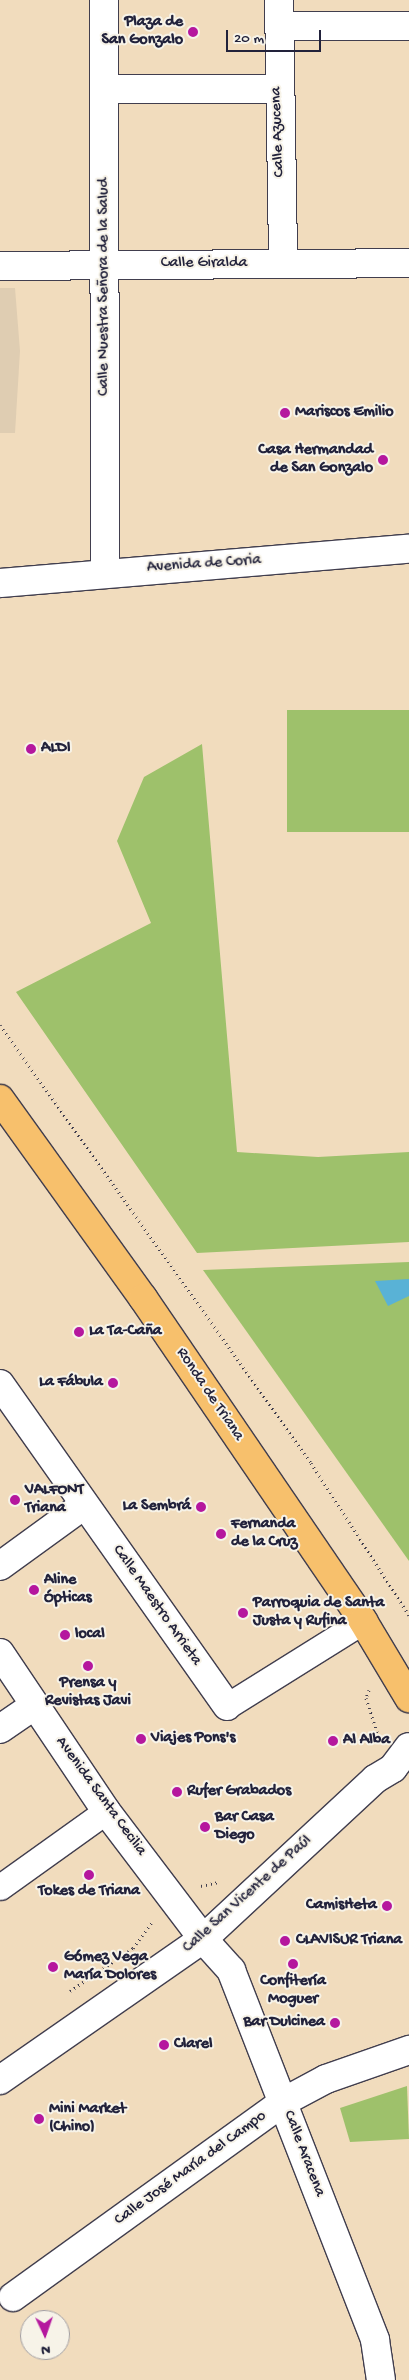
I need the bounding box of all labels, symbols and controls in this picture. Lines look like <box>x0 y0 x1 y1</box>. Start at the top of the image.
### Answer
place label: Plaza de San Gonzalo <box>102 13 183 51</box>
scale bar <box>229 20 324 52</box>
marker: Plaza de San Gonzalo <box>187 26 199 38</box>
text: 20 m <box>234 30 264 48</box>
street label: Calle Azucena <box>268 86 290 178</box>
street label: Calle Nuestra Señora de la Salud <box>95 178 115 396</box>
street label: Calle Giralda <box>161 254 247 274</box>
place label: Mariscos Emilio <box>295 403 394 423</box>
marker: Mariscos Emilio <box>279 407 291 419</box>
place label: Casa Hermandad de San Gonzalo <box>258 441 373 479</box>
marker: Casa Hermandad de San Gonzalo <box>377 454 389 466</box>
street label: Avenida de Coria <box>146 551 262 579</box>
place label: ALDI <box>41 739 71 759</box>
marker: ALDI <box>25 743 37 755</box>
place label: La Ta-Caña <box>89 1322 162 1342</box>
marker: La Ta-Caña <box>73 1326 85 1338</box>
street label: Ronda de Triana <box>171 1345 247 1445</box>
place label: La Fábula <box>39 1373 103 1393</box>
marker: La Fábula <box>107 1377 119 1389</box>
place label: VALFONT Triana <box>25 1481 84 1519</box>
marker: VALFONT Triana <box>9 1494 21 1506</box>
place label: La Sembrá <box>122 1497 191 1517</box>
marker: La Sembrá <box>195 1501 207 1513</box>
place label: Fernanda de la Cruz <box>231 1515 298 1553</box>
marker: Fernanda de la Cruz <box>215 1528 227 1540</box>
street label: Calle Maestro Arrieta <box>107 1542 205 1670</box>
place label: Aline Ópticas <box>44 1571 92 1609</box>
marker: Aline Ópticas <box>28 1584 40 1596</box>
place label: Parroquia de Santa Justa y Rufina <box>253 1594 384 1632</box>
marker: Parroquia de Santa Justa y Rufina <box>237 1607 249 1619</box>
place label: local <box>75 1625 105 1645</box>
marker: local <box>59 1629 71 1641</box>
marker: Prensa y Revistas Javi <box>82 1660 94 1672</box>
place label: Prensa y Revistas Javi <box>45 1674 131 1712</box>
place label: Viajes Pons's <box>151 1729 235 1749</box>
place label: Al Alba <box>343 1731 390 1751</box>
marker: Viajes Pons's <box>135 1733 147 1745</box>
street label: Avenida Santa Cecilia <box>50 1734 150 1860</box>
marker: Al Alba <box>327 1735 339 1747</box>
place label: Rufer Grabados <box>187 1782 291 1802</box>
marker: Rufer Grabados <box>171 1786 183 1798</box>
place label: Bar Casa Diego <box>215 1808 274 1846</box>
marker: Bar Casa Diego <box>199 1821 211 1833</box>
street label: Calle San Vicente de Paúl <box>180 1832 316 1958</box>
marker: Tokes de Triana <box>83 1869 95 1881</box>
place label: Tokes de Triana <box>38 1882 140 1902</box>
place label: CamisHeta <box>306 1896 377 1916</box>
marker: CamisHeta <box>381 1900 393 1912</box>
place label: CLAVISUR Triana <box>296 1931 402 1951</box>
marker: CLAVISUR Triana <box>278 1934 292 1948</box>
place label: Gómez Vega María Dolores <box>64 1948 156 1986</box>
marker: Confitería Moguer <box>287 1958 299 1970</box>
marker: Gómez Vega María Dolores <box>46 1960 60 1974</box>
place label: Confitería Moguer <box>260 1972 326 2010</box>
place label: Bar Dulcinea <box>243 2013 325 2033</box>
marker: Bar Dulcinea <box>329 2017 341 2029</box>
place label: Clarel <box>174 2035 213 2055</box>
marker: Clarel <box>158 2039 170 2051</box>
place label: Mini Market (Chino) <box>49 2100 126 2138</box>
street label: Calle José María del Campo <box>111 2107 271 2231</box>
street label: Calle Aracena <box>278 2108 328 2200</box>
marker: Mini Market (Chino) <box>33 2113 45 2125</box>
north arrow <box>20 2310 70 2360</box>
text: N <box>41 2341 51 2358</box>

